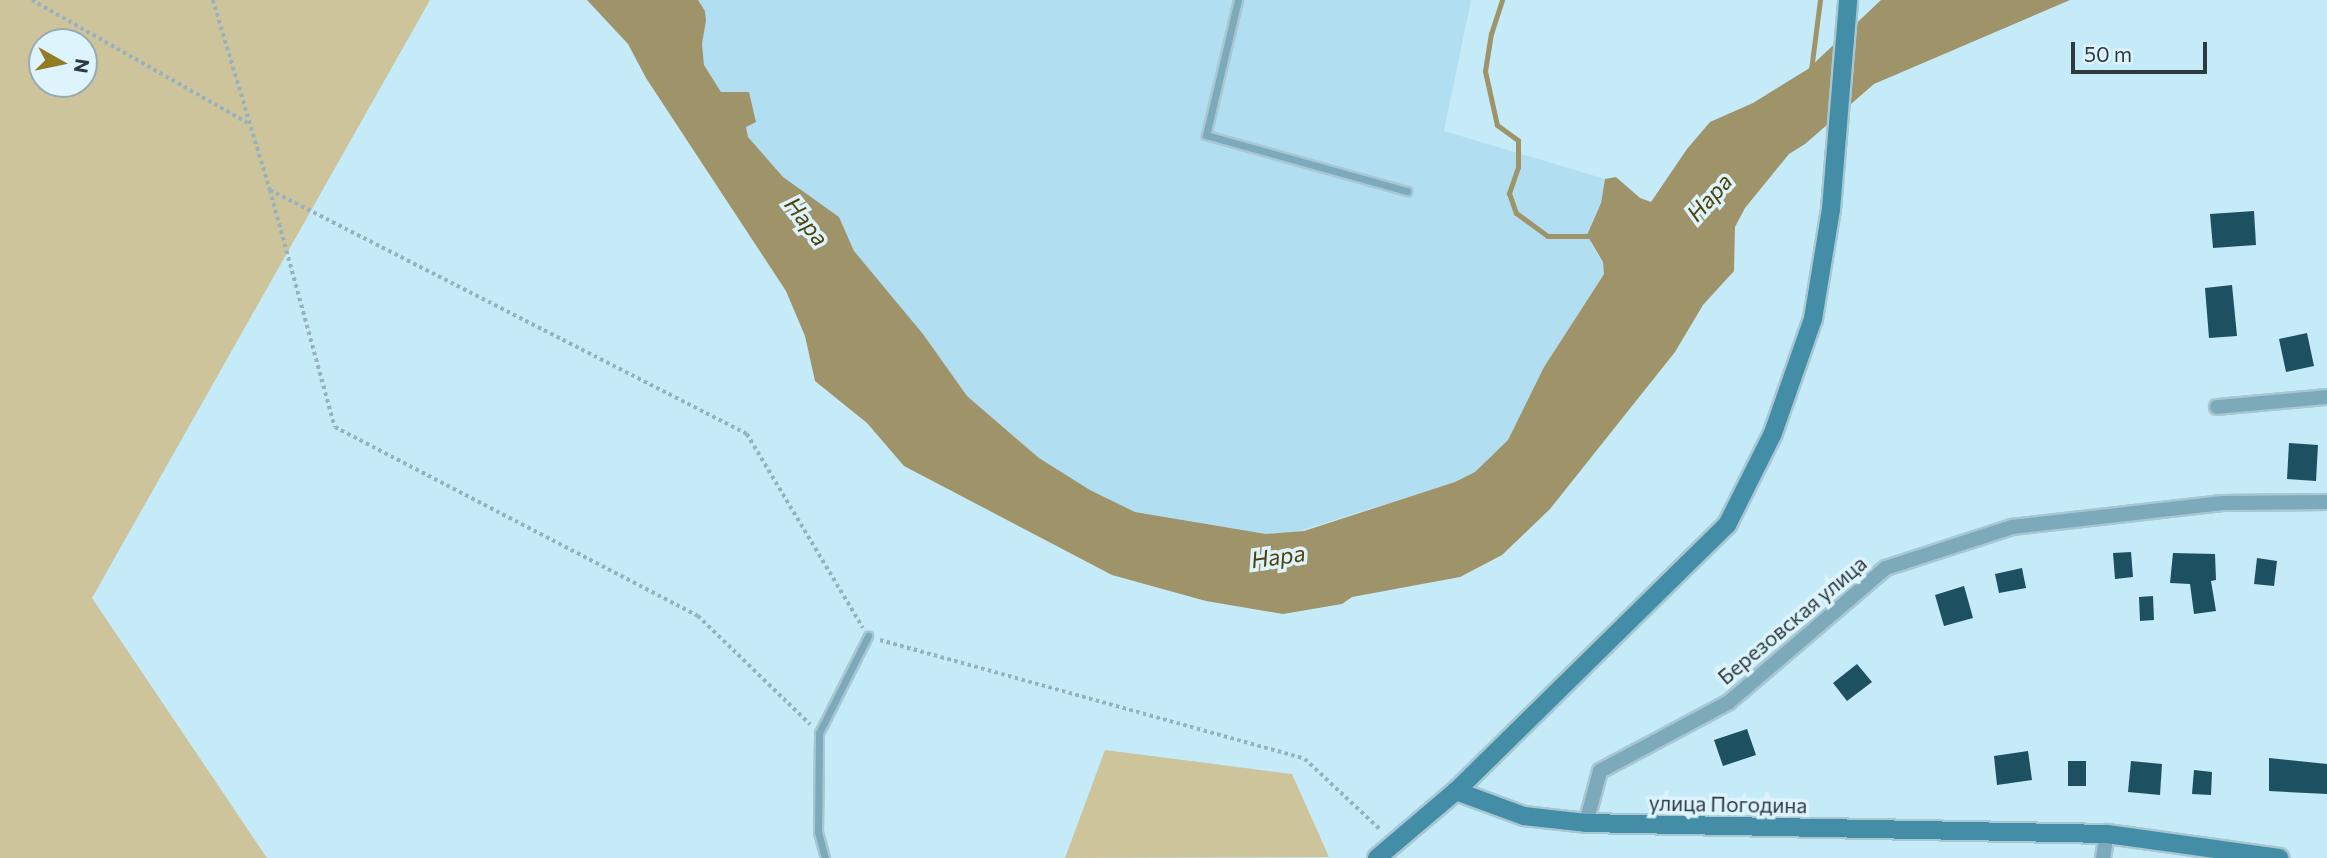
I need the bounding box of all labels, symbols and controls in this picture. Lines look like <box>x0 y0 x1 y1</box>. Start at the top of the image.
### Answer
north arrow <box>28 28 98 98</box>
scale bar <box>2075 28 2212 72</box>
text: 50 m <box>2084 41 2132 66</box>
text: N <box>70 57 95 75</box>
water label: Нара <box>1680 168 1738 226</box>
water label: Нара <box>779 191 835 251</box>
water label: Нара <box>1249 539 1307 573</box>
street label: Березовская улица <box>1712 550 1872 690</box>
street label: улица Погодина <box>1649 790 1807 818</box>

